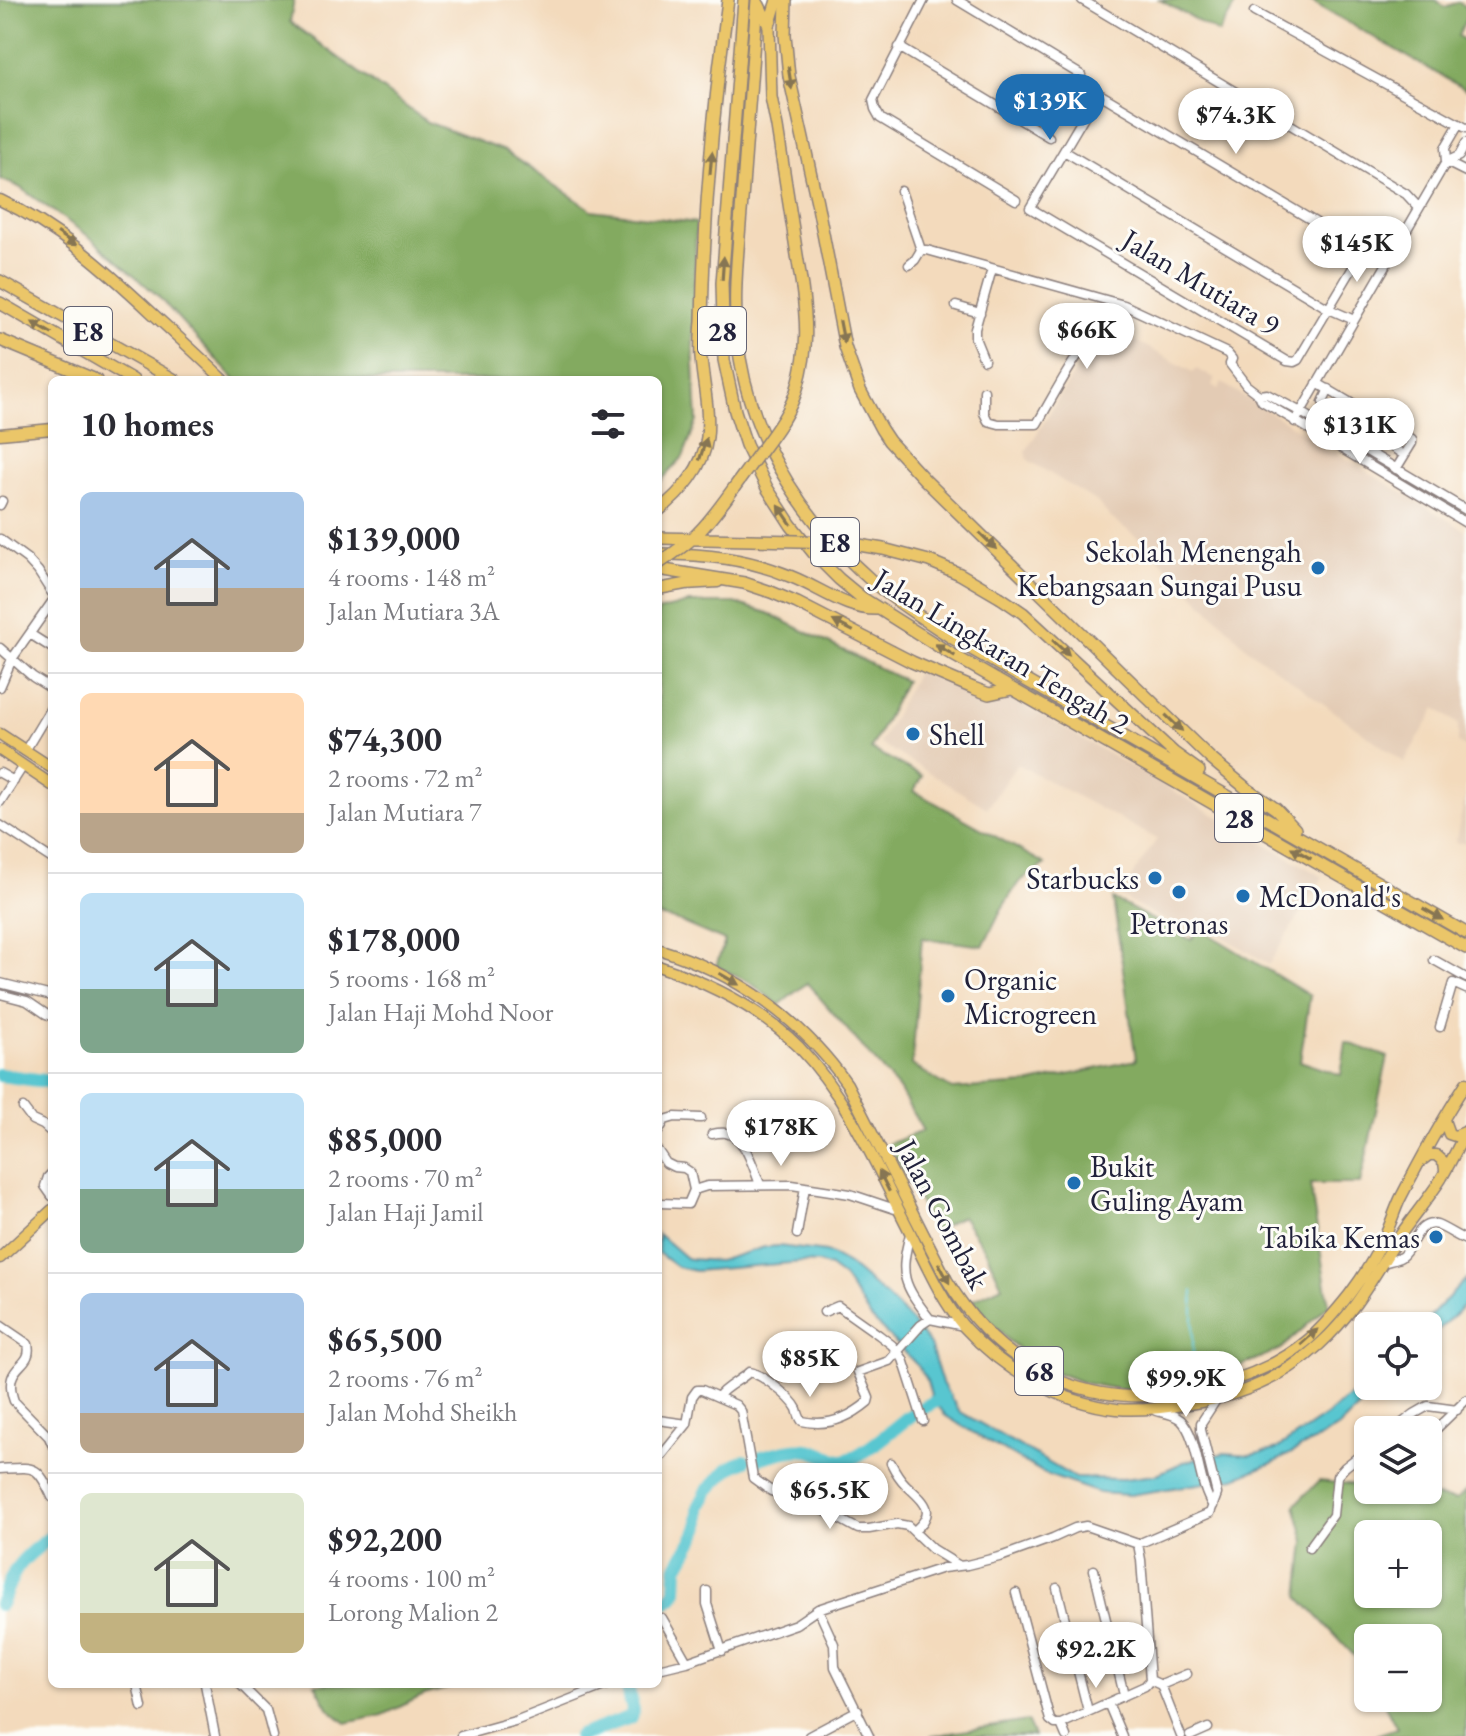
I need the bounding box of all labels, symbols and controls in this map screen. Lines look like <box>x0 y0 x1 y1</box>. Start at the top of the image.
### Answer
one-way arrow <box>784 65 797 90</box>
pin: $139K <box>994 74 1106 142</box>
text: $139K <box>1013 83 1087 117</box>
pin: $74.3K <box>1171 88 1301 156</box>
text: $74.3K <box>1196 97 1276 131</box>
one-way arrow <box>705 150 718 175</box>
pin: $145K <box>1301 216 1413 284</box>
street label: Jalan Mutiara 9 <box>1112 218 1287 344</box>
text: $145K <box>1320 225 1394 259</box>
one-way arrow <box>56 232 78 246</box>
one-way arrow <box>717 255 730 280</box>
pin: $66K <box>1040 303 1134 371</box>
road number: E8 <box>64 307 112 355</box>
road number: 28 <box>698 307 746 355</box>
text: $66K <box>1057 312 1117 346</box>
one-way arrow <box>836 320 849 345</box>
one-way arrow <box>31 321 53 335</box>
pin: $131K <box>1304 398 1416 466</box>
text: 10 homes <box>80 402 214 446</box>
icon: filters <box>586 402 630 446</box>
text: $131K <box>1323 407 1397 441</box>
one-way arrow <box>697 437 710 461</box>
one-way arrow <box>778 505 793 526</box>
text: $139,000 <box>328 516 460 560</box>
road number: E8 <box>811 518 859 566</box>
icon: home <box>144 524 240 620</box>
one-way arrow <box>978 531 997 550</box>
place label: Sekolah Menengah Kebangsaan Sungai Pusu <box>1017 532 1302 605</box>
street label: Jalan Lingkaran Tengah 2 <box>864 558 1138 743</box>
marker: Sekolah Menengah Kebangsaan Sungai Pusu <box>1309 559 1327 577</box>
text: 4 rooms · 148 m² <box>328 560 495 594</box>
text: Jalan Mutiara 3A <box>328 594 500 628</box>
one-way arrow <box>831 620 854 633</box>
one-way arrow <box>1051 639 1070 657</box>
one-way arrow <box>934 643 956 657</box>
one-way arrow <box>1164 713 1183 732</box>
place label: Shell <box>929 715 985 754</box>
text: $74,300 <box>328 717 442 761</box>
icon: home <box>144 725 240 821</box>
marker: Shell <box>904 725 922 743</box>
text: 2 rooms · 72 m² <box>328 761 483 795</box>
road number: 28 <box>1215 794 1263 842</box>
text: Jalan Mutiara 7 <box>328 795 482 829</box>
one-way arrow <box>1290 846 1312 860</box>
place label: Starbucks <box>1026 859 1139 898</box>
marker: Starbucks <box>1146 869 1164 887</box>
place label: McDonald's <box>1259 877 1401 916</box>
marker: Petronas <box>1170 883 1188 901</box>
marker: McDonald's <box>1234 887 1252 905</box>
place label: Petronas <box>1130 904 1228 943</box>
one-way arrow <box>1422 907 1444 921</box>
text: $178,000 <box>328 917 460 961</box>
icon: home <box>144 925 240 1021</box>
place label: Organic Microgreen <box>964 960 1097 1033</box>
text: 5 rooms · 168 m² <box>328 961 495 995</box>
one-way arrow <box>718 972 741 986</box>
marker: Organic Microgreen <box>939 987 957 1005</box>
text: Jalan Haji Mohd Noor <box>328 995 554 1029</box>
pin: $178K <box>725 1100 837 1168</box>
text: $178K <box>744 1109 818 1143</box>
text: $85,000 <box>328 1117 442 1161</box>
icon: home <box>144 1125 240 1221</box>
street label: Jalan Gombak <box>886 1130 999 1296</box>
place label: Bukit Guling Ayam <box>1090 1147 1244 1220</box>
text: 2 rooms · 70 m² <box>328 1161 483 1195</box>
one-way arrow <box>877 1169 891 1192</box>
marker: Bukit Guling Ayam <box>1065 1174 1083 1192</box>
text: Jalan Haji Jamil <box>328 1195 483 1229</box>
place label: Tabika Kemas <box>1259 1218 1420 1257</box>
marker: Tabika Kemas <box>1427 1228 1445 1246</box>
one-way arrow <box>937 1262 950 1285</box>
map controls <box>1354 1312 1442 1712</box>
button: locate <box>1354 1312 1442 1400</box>
text: $65,500 <box>328 1317 442 1361</box>
icon: home <box>144 1325 240 1421</box>
one-way arrow <box>1299 1329 1319 1346</box>
pin: $85K <box>763 1331 857 1399</box>
text: $85K <box>780 1340 840 1374</box>
road number: 68 <box>1015 1347 1063 1395</box>
pin: $99.9K <box>1121 1351 1251 1419</box>
text: $99.9K <box>1146 1360 1226 1394</box>
text: 2 rooms · 76 m² <box>328 1361 483 1395</box>
text: Jalan Mohd Sheikh <box>328 1395 517 1429</box>
button: layers <box>1354 1416 1442 1504</box>
pin: $65.5K <box>765 1463 895 1531</box>
text: $65.5K <box>790 1472 870 1506</box>
text: $92,200 <box>328 1517 442 1561</box>
button: + <box>1354 1520 1442 1608</box>
icon: home <box>144 1525 240 1621</box>
text: 4 rooms · 100 m² <box>328 1561 495 1595</box>
text: Lorong Malion 2 <box>328 1595 498 1629</box>
pin: $92.2K <box>1031 1622 1161 1690</box>
button: − <box>1354 1624 1442 1712</box>
text: $92.2K <box>1056 1631 1136 1665</box>

